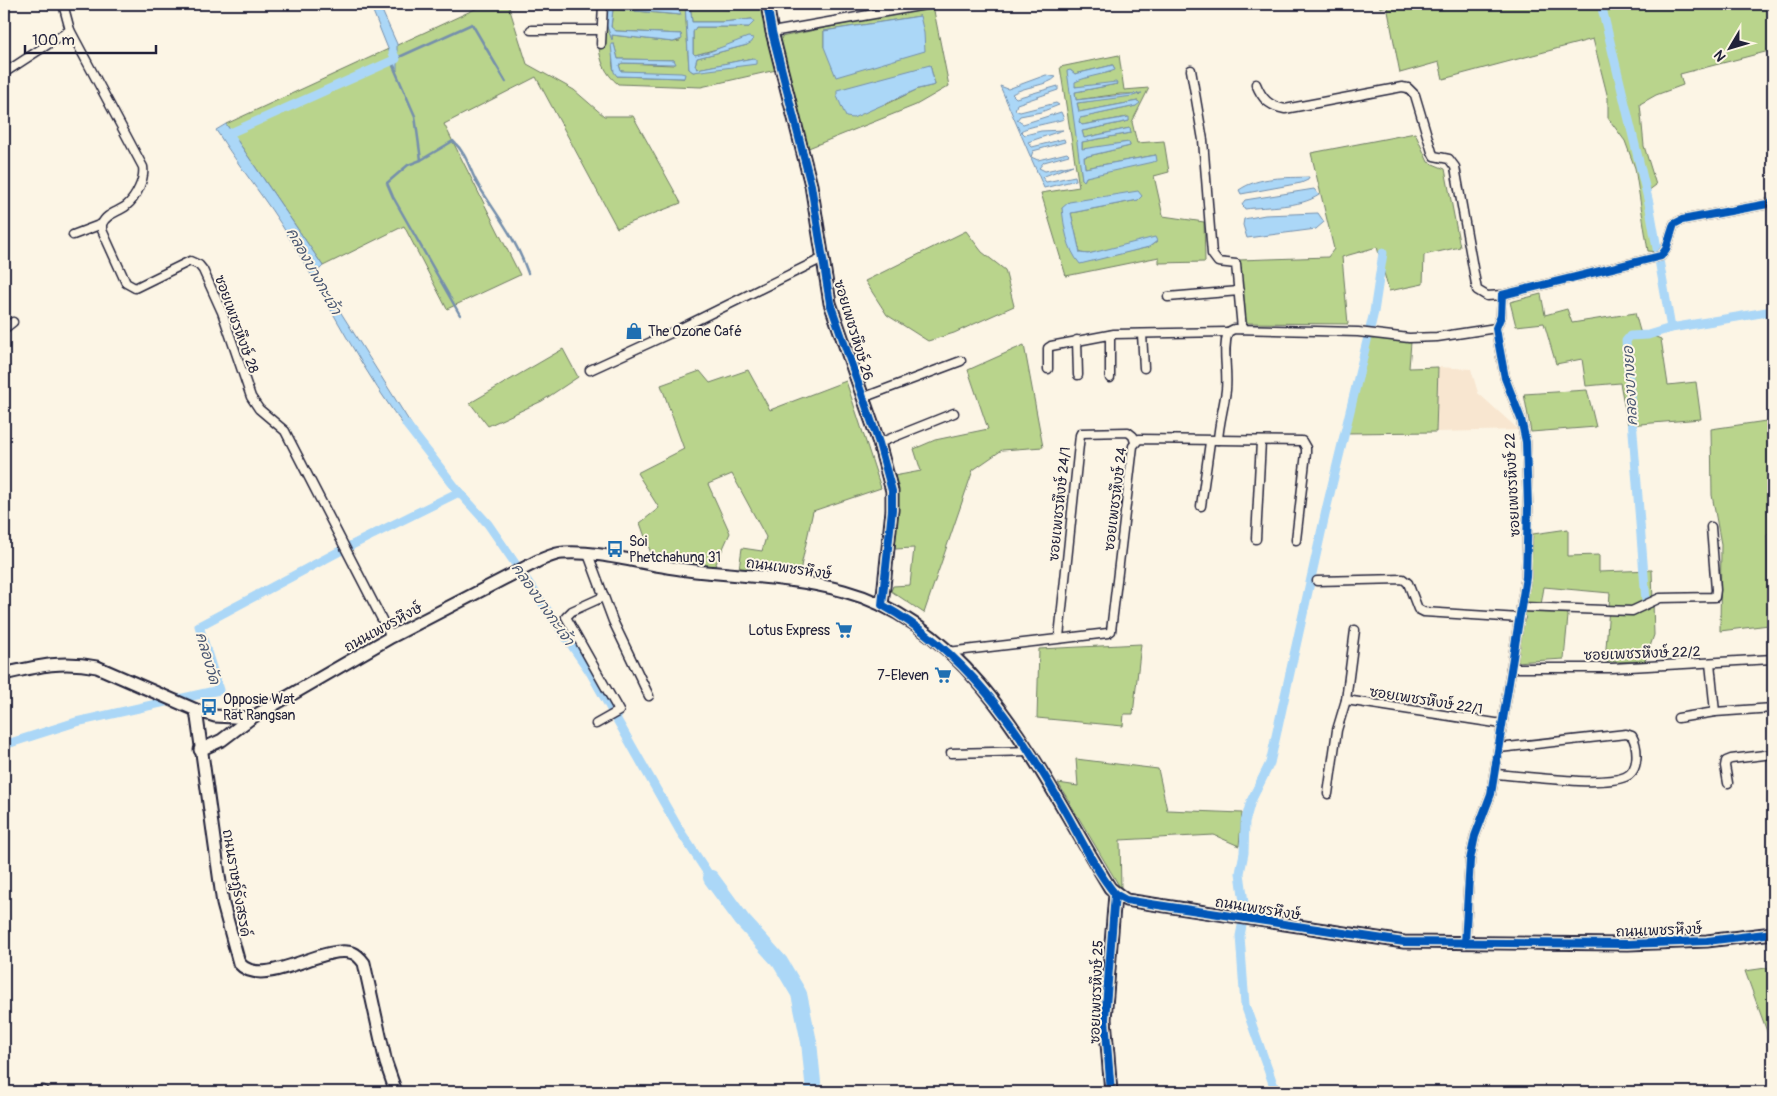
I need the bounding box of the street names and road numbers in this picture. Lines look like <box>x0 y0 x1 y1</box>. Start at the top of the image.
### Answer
street label: ซอยเพชรหึงษ์ 28 <box>211 272 263 376</box>
street label: ซอยเพชรหึงษ์ 26 <box>830 277 878 383</box>
street label: ซอยเพชรหึงษ์ 22 <box>1500 432 1524 537</box>
street label: ซอยเพชรหึงษ์ 24/1 <box>1044 446 1074 562</box>
street label: ซอยเพชรหึงษ์ 24 <box>1100 446 1130 552</box>
street label: ถนนเพชรหึงษ์ <box>745 553 834 583</box>
street label: ถนนเพชรหึงษ์ <box>341 598 426 656</box>
street label: ซอยเพชรหึงษ์ 22/2 <box>1583 642 1701 664</box>
street label: ซอยเพชรหึงษ์ 22/1 <box>1368 682 1484 718</box>
street label: ถนนราษฎ์รังสรรค์ <box>219 828 255 938</box>
street label: ถนนเพชรหึงษ์ <box>1214 892 1303 924</box>
street label: ถนนเพชรหึงษ์ <box>1615 919 1703 941</box>
street label: ซอยเพชรหึงษ์ 25 <box>1085 940 1107 1044</box>

